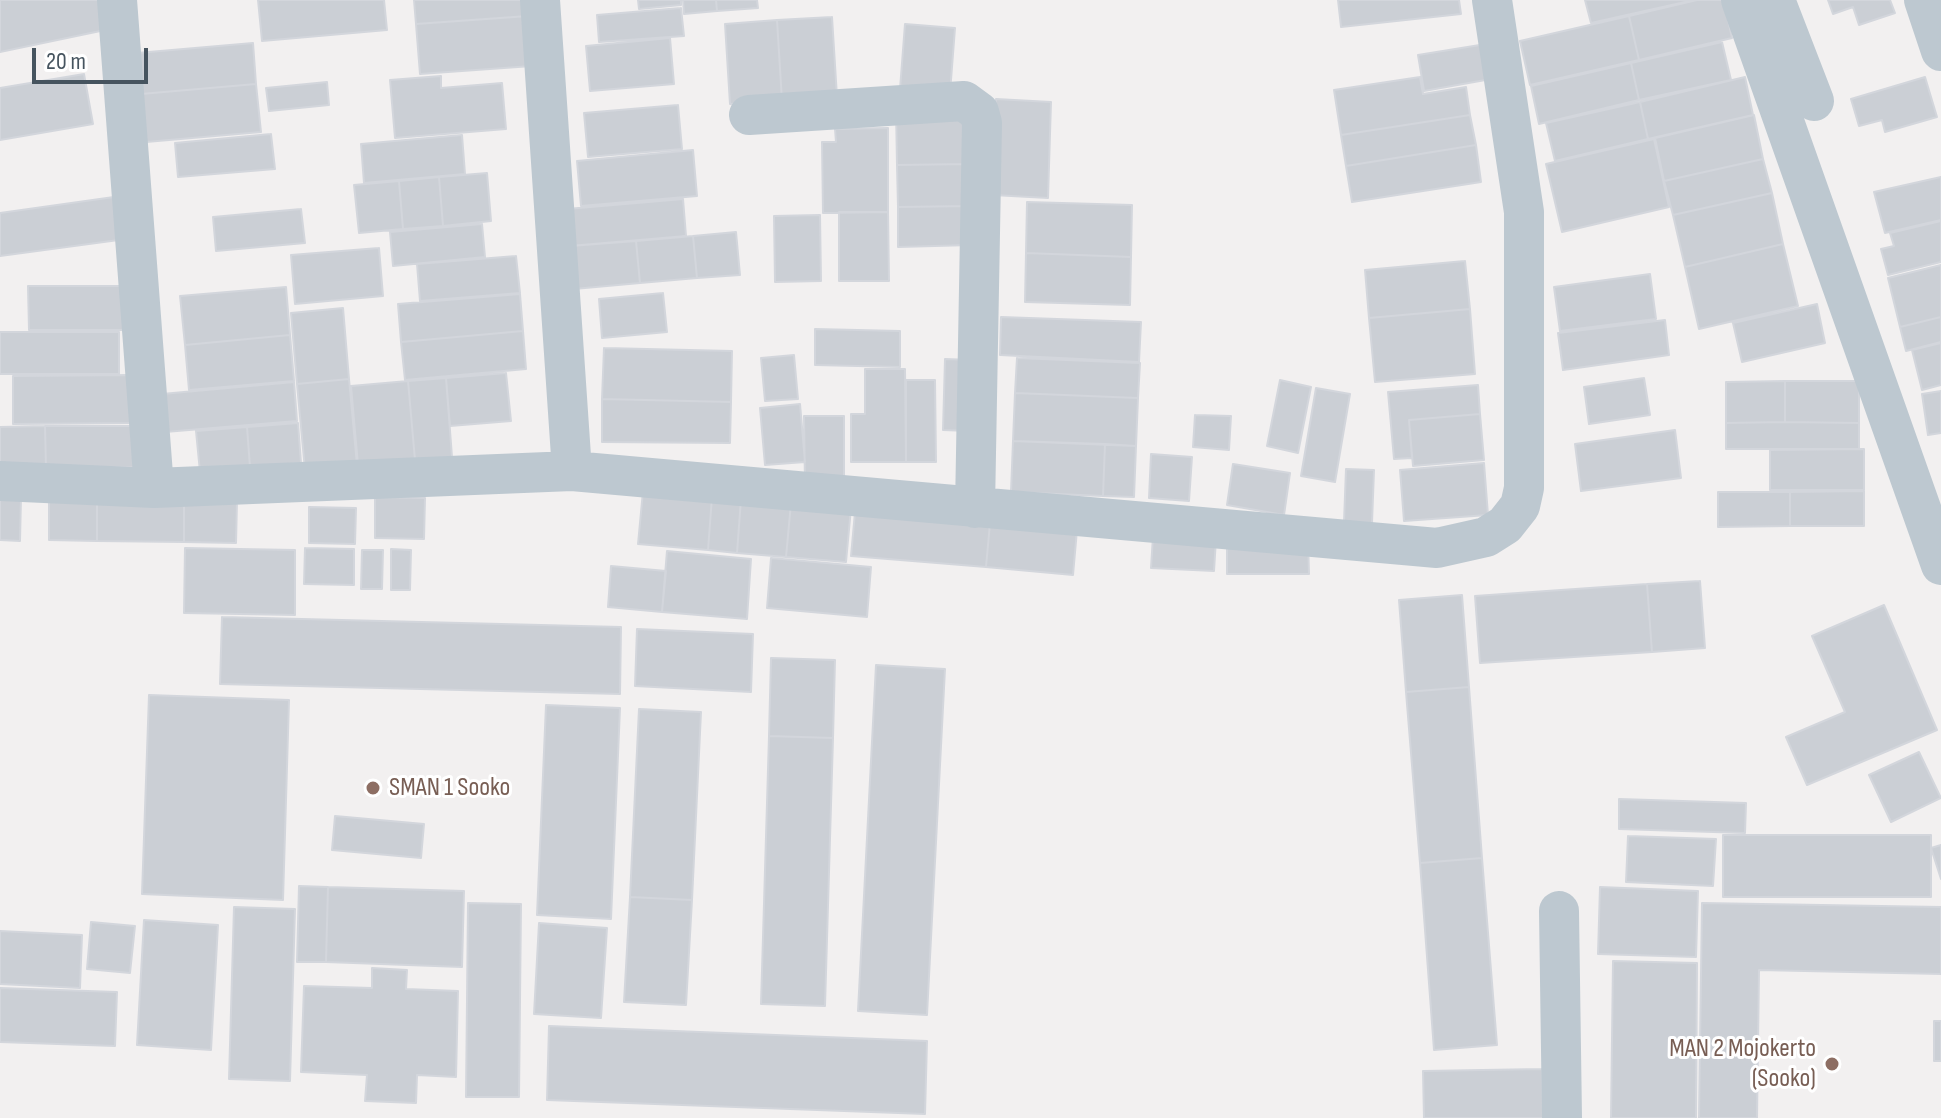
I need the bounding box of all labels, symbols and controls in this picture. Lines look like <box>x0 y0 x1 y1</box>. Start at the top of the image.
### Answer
scale bar <box>36 32 152 82</box>
text: 20 m <box>46 47 86 76</box>
place label: SMAN 1 Sooko <box>389 772 510 804</box>
marker: SMAN 1 Sooko <box>364 779 382 797</box>
place label: MAN 2 Mojokerto (Sooko) <box>1669 1033 1816 1094</box>
marker: MAN 2 Mojokerto (Sooko) <box>1823 1055 1841 1073</box>

